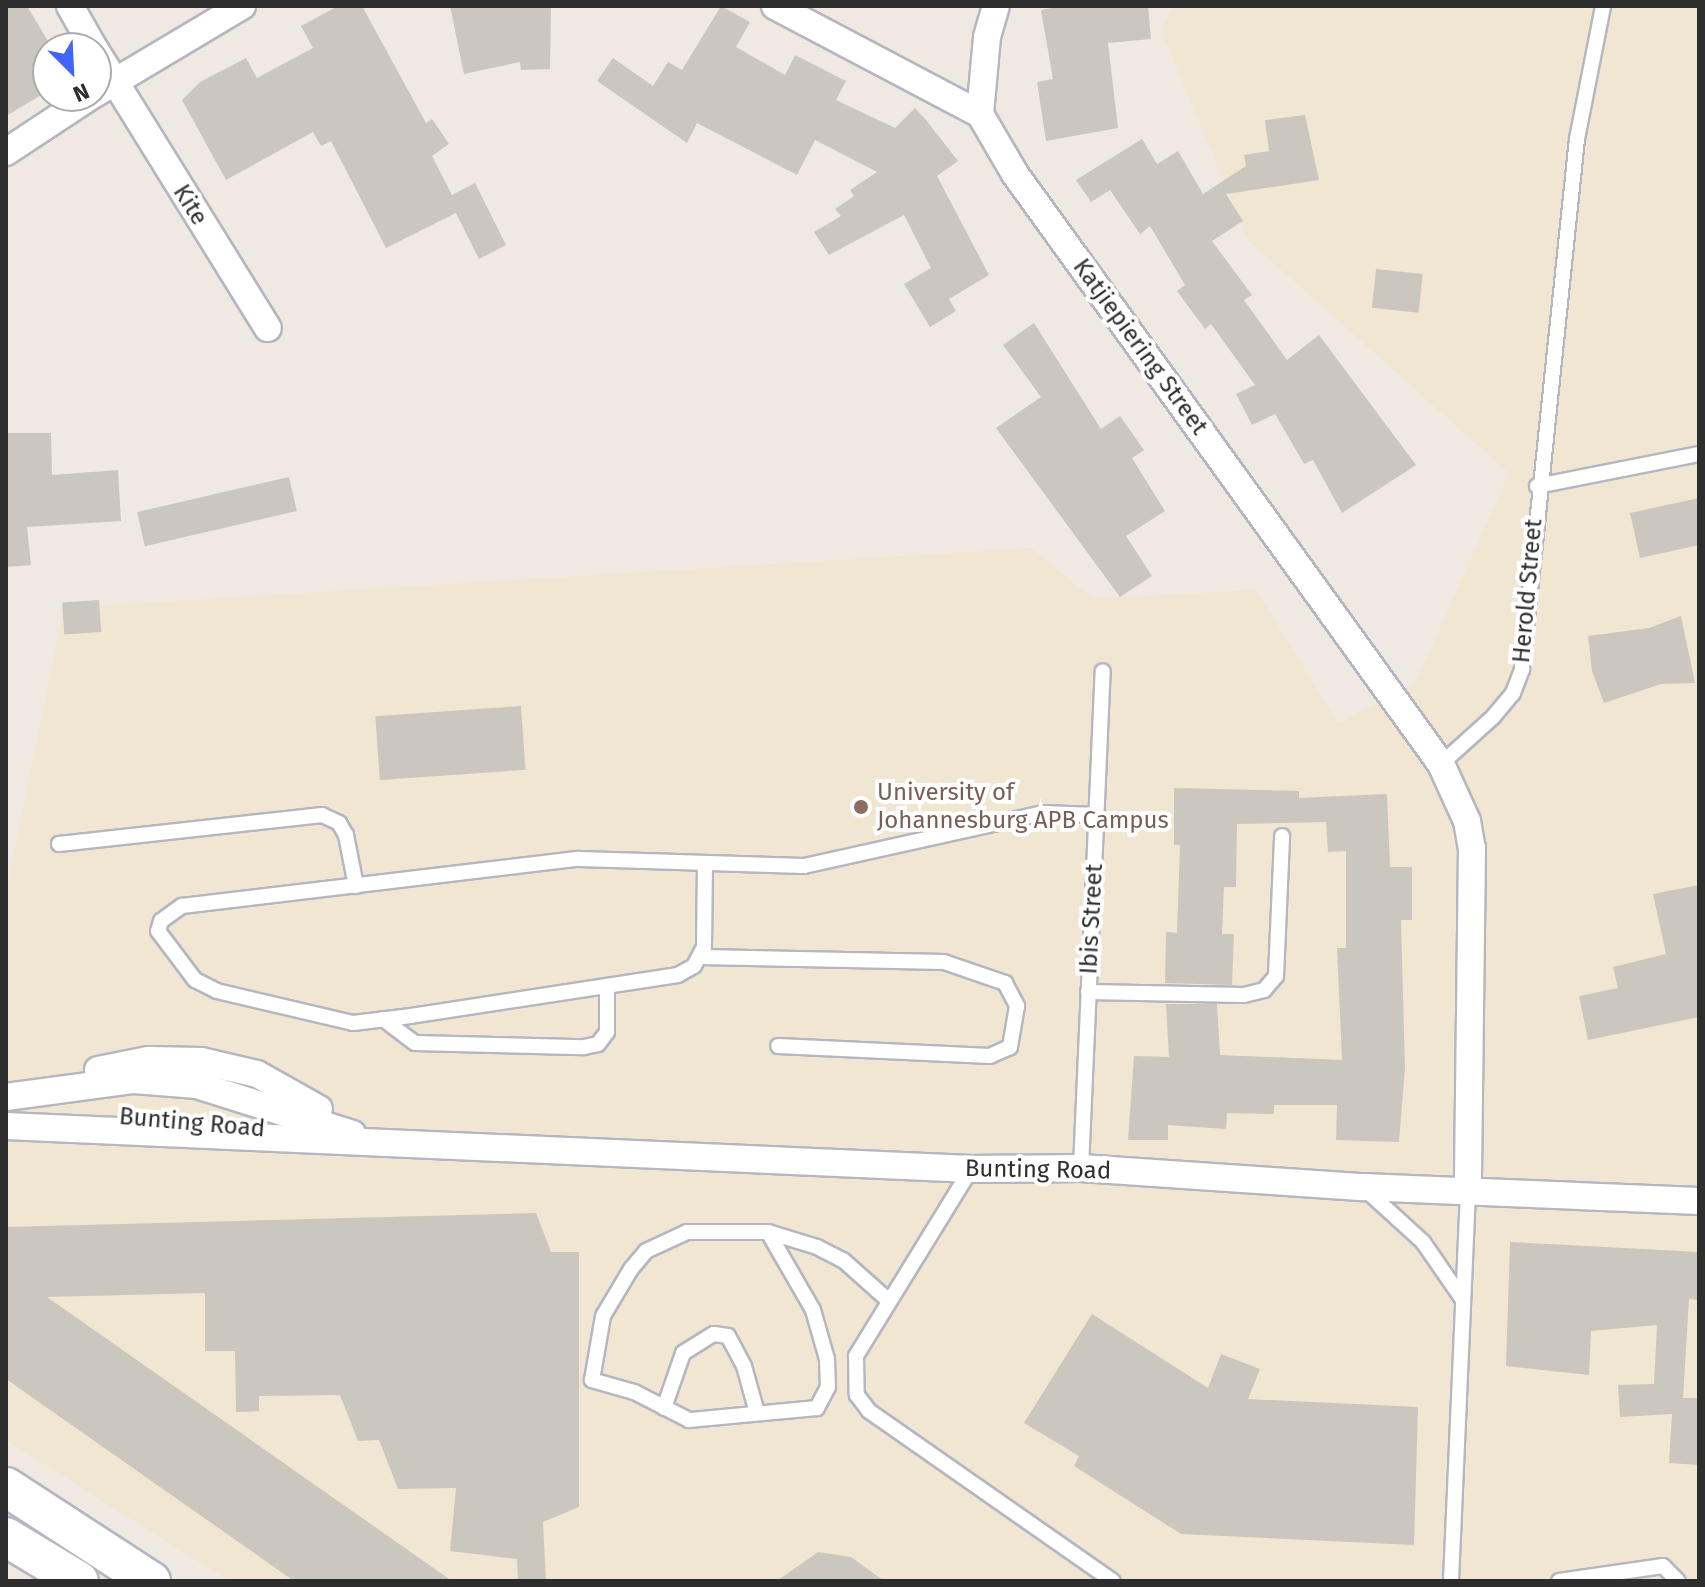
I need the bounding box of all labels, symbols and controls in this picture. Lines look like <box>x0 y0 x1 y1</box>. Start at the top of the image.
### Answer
north arrow <box>32 32 112 112</box>
text: N <box>69 77 93 108</box>
street label: Kite <box>167 179 213 231</box>
street label: Katjiepiering Street <box>1067 253 1213 441</box>
street label: Herold Street <box>1507 518 1549 664</box>
place label: University of Johannesburg APB Campus <box>877 779 1169 835</box>
marker: University of Johannesburg APB Campus <box>852 798 870 816</box>
street label: Ibis Street <box>1075 863 1109 975</box>
street label: Bunting Road <box>118 1102 266 1144</box>
street label: Bunting Road <box>965 1154 1111 1186</box>

